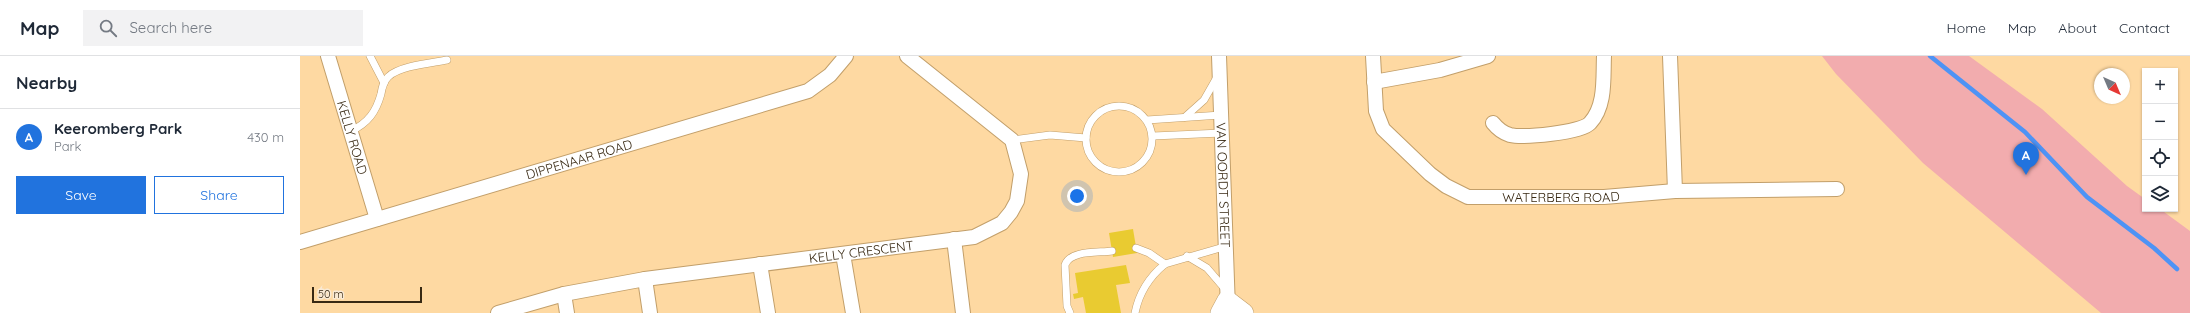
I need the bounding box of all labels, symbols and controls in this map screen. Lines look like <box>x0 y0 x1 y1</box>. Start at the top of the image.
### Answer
search box <box>83 10 363 46</box>
text: Map <box>20 16 59 40</box>
icon: search <box>97 17 119 39</box>
text: Search here <box>129 18 212 37</box>
text: Home <box>1947 19 1986 37</box>
text: Map <box>2008 19 2036 37</box>
text: About <box>2058 19 2097 37</box>
text: Contact <box>2119 19 2170 37</box>
north arrow <box>2094 68 2130 104</box>
map controls <box>2142 68 2178 212</box>
button: + <box>2142 68 2178 104</box>
text: Nearby <box>16 72 77 93</box>
street label: KELLY ROAD <box>334 99 371 176</box>
button: − <box>2142 104 2178 140</box>
text: Keeromberg Park <box>54 119 182 138</box>
street label: VAN OORDT STREET <box>1213 122 1234 248</box>
text: A <box>25 129 33 145</box>
text: 430 m <box>247 129 284 145</box>
street label: DIPPENAAR ROAD <box>524 136 634 182</box>
text: Park <box>54 138 82 154</box>
button: locate <box>2142 140 2178 176</box>
pin: A <box>2013 142 2039 175</box>
button: Save <box>16 176 146 214</box>
button: Share <box>154 176 284 214</box>
button: layers <box>2142 176 2178 212</box>
your location <box>1067 186 1087 206</box>
street label: WATERBERG ROAD <box>1502 188 1620 205</box>
street label: KELLY CRESCENT <box>808 237 915 266</box>
scale bar <box>312 285 422 304</box>
text: 50 m <box>318 287 344 301</box>

